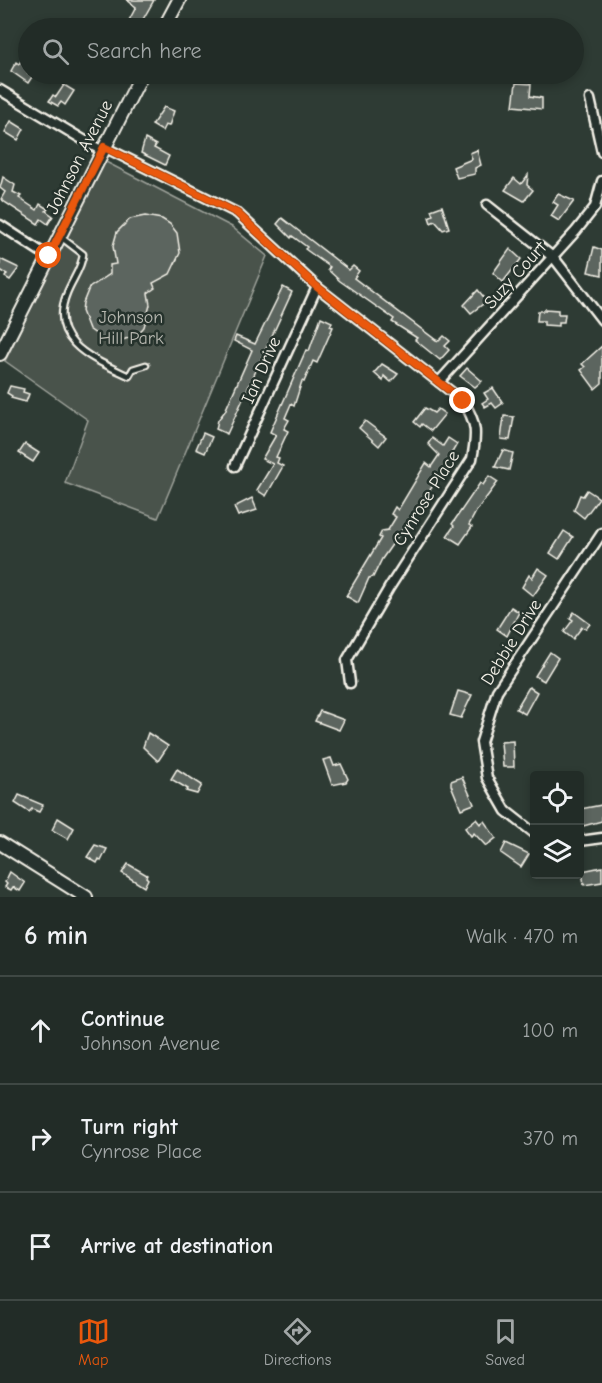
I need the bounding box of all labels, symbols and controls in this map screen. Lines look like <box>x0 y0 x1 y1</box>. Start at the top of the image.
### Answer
search box <box>18 18 584 84</box>
icon: search <box>39 35 72 68</box>
text: Search here <box>87 38 202 64</box>
street label: Johnson Avenue <box>42 97 117 218</box>
street label: Suzy Court <box>480 237 552 313</box>
route start <box>35 242 61 268</box>
park label: Johnson Hill Park <box>98 307 164 349</box>
street label: Ian Drive <box>237 333 285 407</box>
route end <box>449 387 475 413</box>
street label: Cynrose Place <box>389 447 464 550</box>
street label: Debbie Drive <box>477 595 546 689</box>
map controls <box>530 771 584 879</box>
button: locate <box>530 771 584 825</box>
button: layers <box>530 825 584 879</box>
text: 6 min <box>24 921 88 951</box>
text: Walk · 470 m <box>466 925 578 948</box>
text: Continue <box>81 1006 164 1032</box>
icon: ahead <box>24 1014 57 1047</box>
text: 100 m <box>523 1019 578 1042</box>
text: Johnson Avenue <box>81 1032 220 1055</box>
text: Turn right <box>81 1114 178 1140</box>
icon: right <box>24 1122 57 1155</box>
text: 370 m <box>523 1127 578 1150</box>
text: Cynrose Place <box>81 1140 202 1163</box>
icon: arrive <box>24 1230 57 1263</box>
text: Arrive at destination <box>81 1233 273 1259</box>
tab: Map <box>77 1315 110 1369</box>
tab: Directions <box>264 1315 331 1369</box>
tab: Saved <box>485 1315 525 1369</box>

